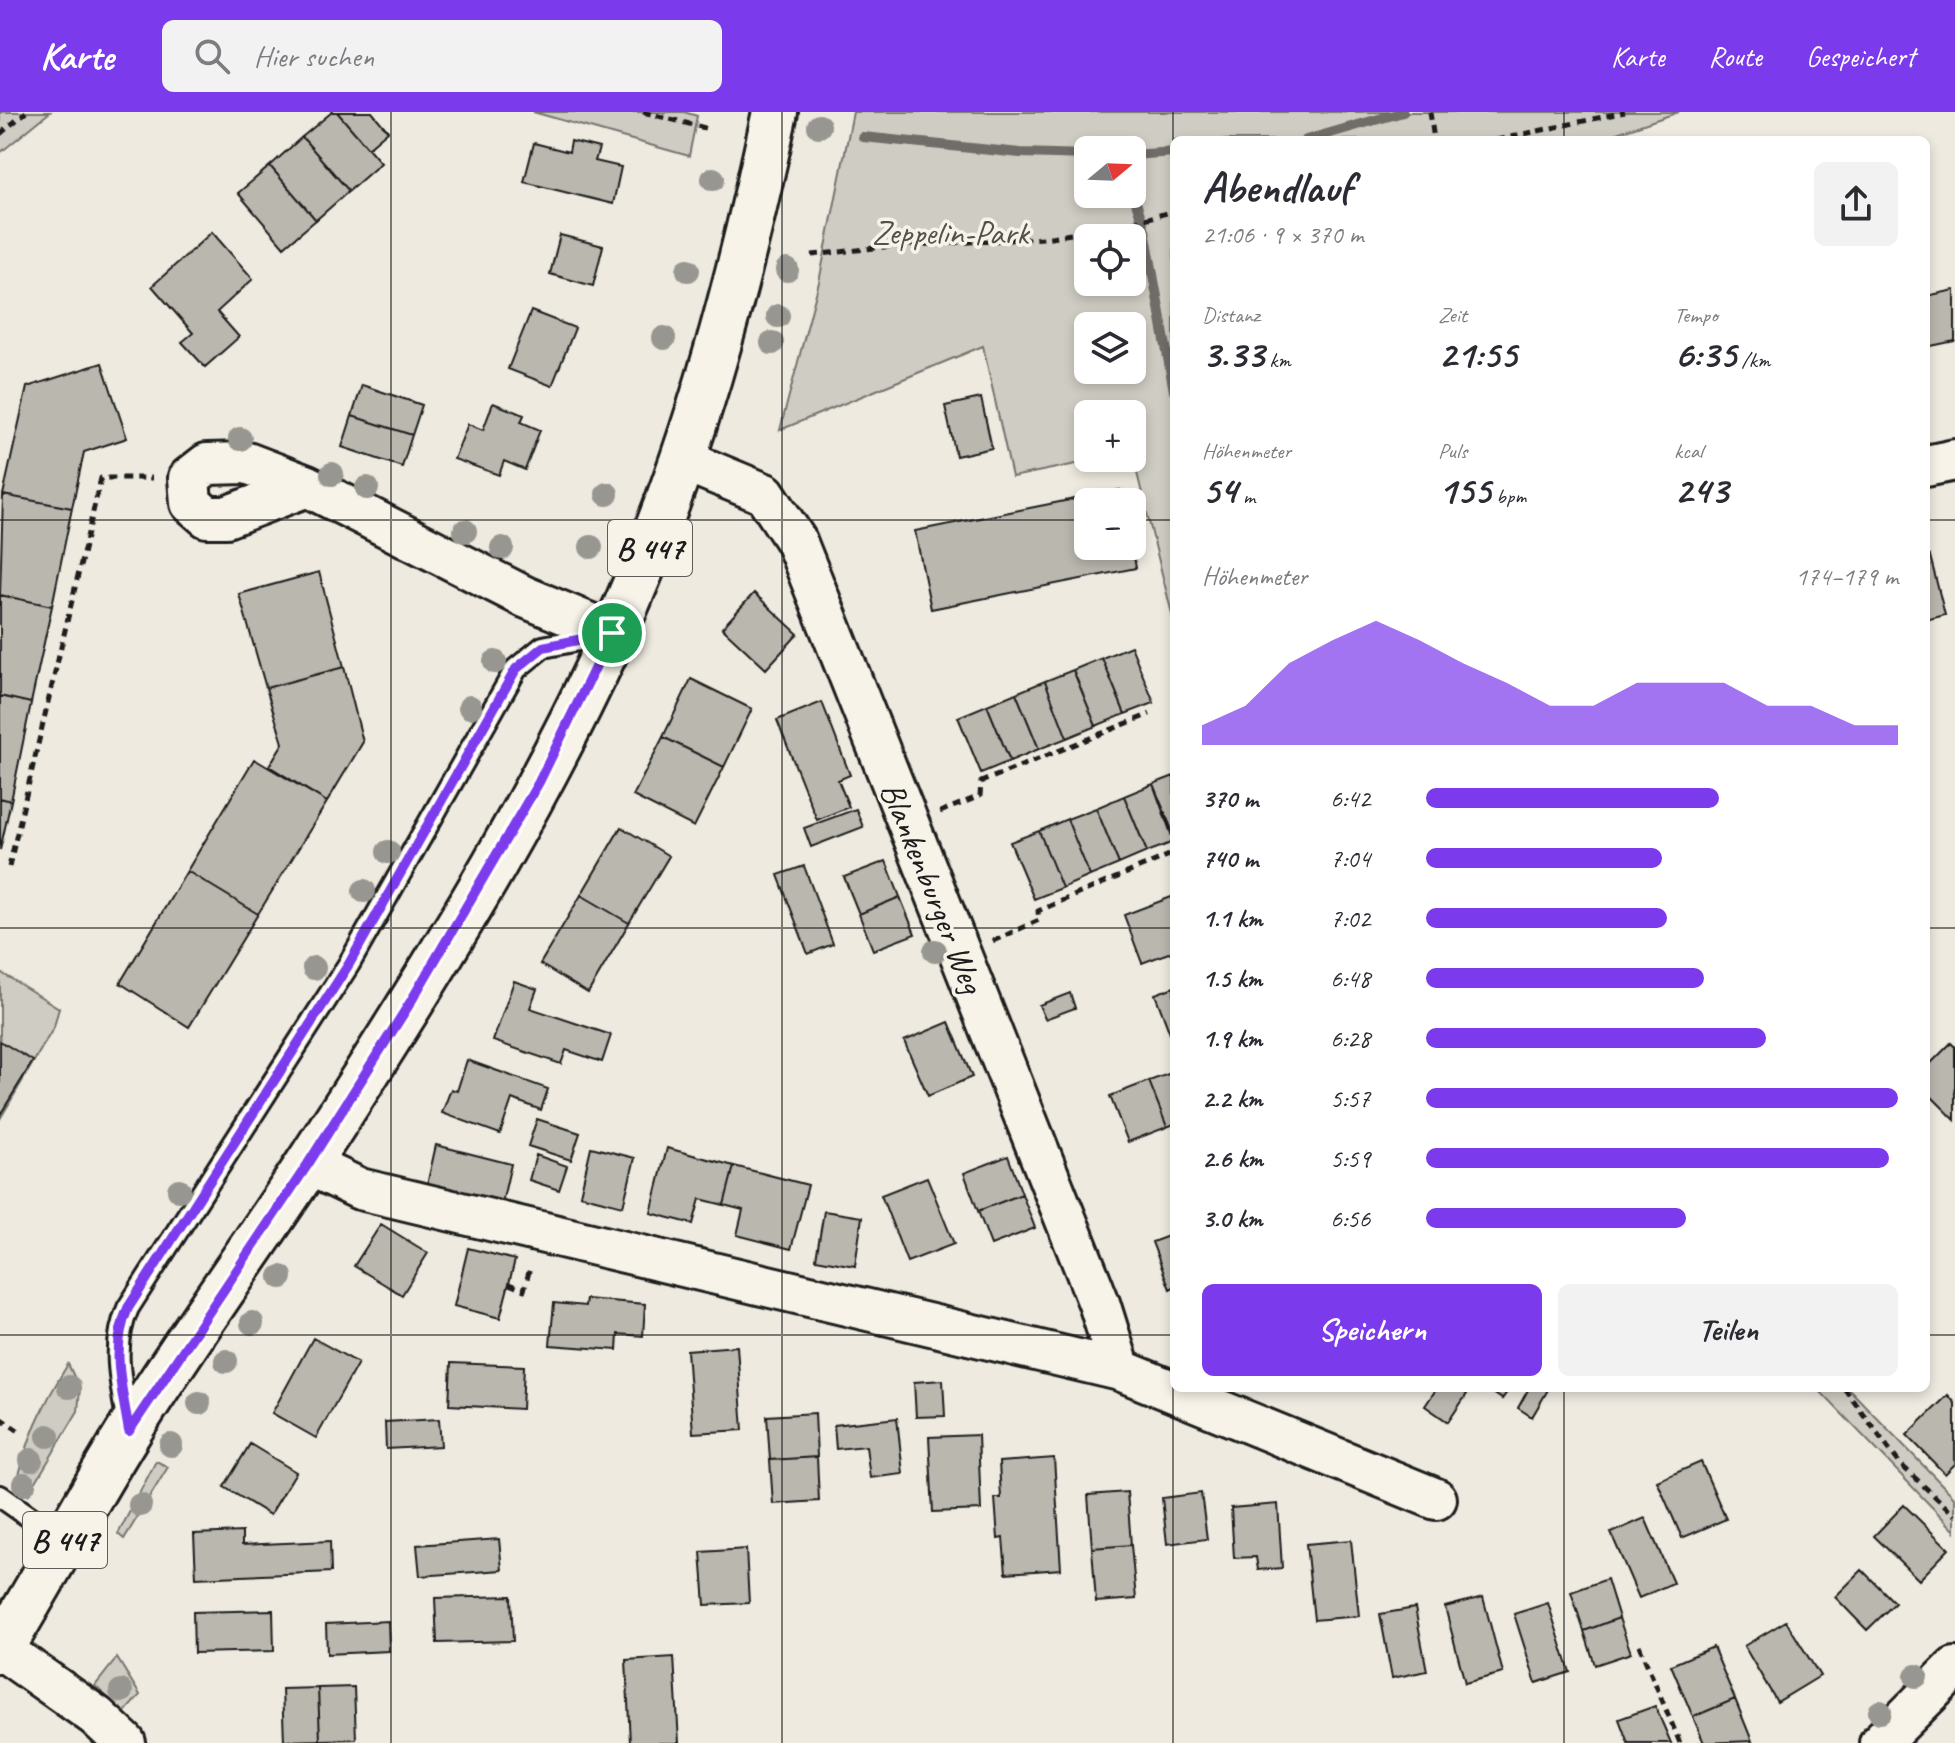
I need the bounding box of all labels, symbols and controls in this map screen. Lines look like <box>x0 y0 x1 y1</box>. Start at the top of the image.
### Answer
search box <box>162 20 722 92</box>
text: Karte <box>40 33 114 80</box>
icon: search <box>190 34 234 78</box>
text: Hier suchen <box>254 37 374 75</box>
text: Karte <box>1611 39 1665 74</box>
text: Route <box>1709 39 1762 74</box>
text: Gespeichert <box>1806 39 1915 74</box>
north arrow <box>1074 136 1146 208</box>
map controls <box>1074 136 1146 560</box>
text: Abendlauf <box>1202 160 1352 215</box>
button: share <box>1814 162 1898 246</box>
park label: Zeppelin-Park <box>872 211 1031 254</box>
text: 21:06 · 9 × 370 m <box>1202 218 1363 251</box>
button: locate <box>1074 224 1146 296</box>
text: Distanz <box>1202 301 1260 329</box>
text: Zeit <box>1438 301 1467 329</box>
text: Tempo <box>1674 301 1718 329</box>
button: layers <box>1074 312 1146 384</box>
text: 3.33 <box>1202 329 1264 379</box>
text: 21:55 <box>1438 329 1517 379</box>
text: 6:35 <box>1674 329 1736 379</box>
text: km <box>1264 346 1291 374</box>
text: /km <box>1736 346 1770 374</box>
button: + <box>1074 400 1146 472</box>
text: Höhenmeter <box>1202 437 1291 465</box>
text: Puls <box>1438 437 1467 465</box>
text: kcal <box>1674 437 1703 465</box>
text: 54 <box>1202 465 1237 515</box>
text: 155 <box>1438 465 1491 515</box>
text: 243 <box>1674 465 1728 515</box>
text: m <box>1237 482 1255 510</box>
text: bpm <box>1491 482 1526 510</box>
button: − <box>1074 488 1146 560</box>
road number: B 447 <box>608 520 692 576</box>
text: Höhenmeter <box>1202 560 1307 593</box>
text: 174–179 m <box>1795 560 1898 593</box>
pin <box>578 599 646 667</box>
icon: arrive <box>590 611 634 655</box>
street label: Blankenburger Weg <box>871 776 995 1001</box>
text: 370 m <box>1202 782 1258 815</box>
text: 6:42 <box>1330 782 1370 815</box>
text: 740 m <box>1202 842 1258 875</box>
text: 7:04 <box>1330 842 1370 875</box>
text: 1.1 km <box>1202 902 1262 935</box>
text: 7:02 <box>1330 902 1370 935</box>
text: 1.5 km <box>1202 962 1262 995</box>
text: 6:48 <box>1330 962 1370 995</box>
text: 1.9 km <box>1202 1022 1262 1055</box>
text: 6:28 <box>1330 1022 1370 1055</box>
text: 2.2 km <box>1202 1082 1262 1115</box>
text: 5:57 <box>1330 1082 1370 1115</box>
text: 2.6 km <box>1202 1142 1263 1175</box>
text: 5:59 <box>1330 1142 1370 1175</box>
text: 3.0 km <box>1202 1202 1262 1235</box>
text: 6:56 <box>1330 1202 1370 1235</box>
button: Speichern <box>1202 1284 1542 1376</box>
button: Teilen <box>1558 1284 1898 1376</box>
road number: B 447 <box>23 1512 107 1568</box>

